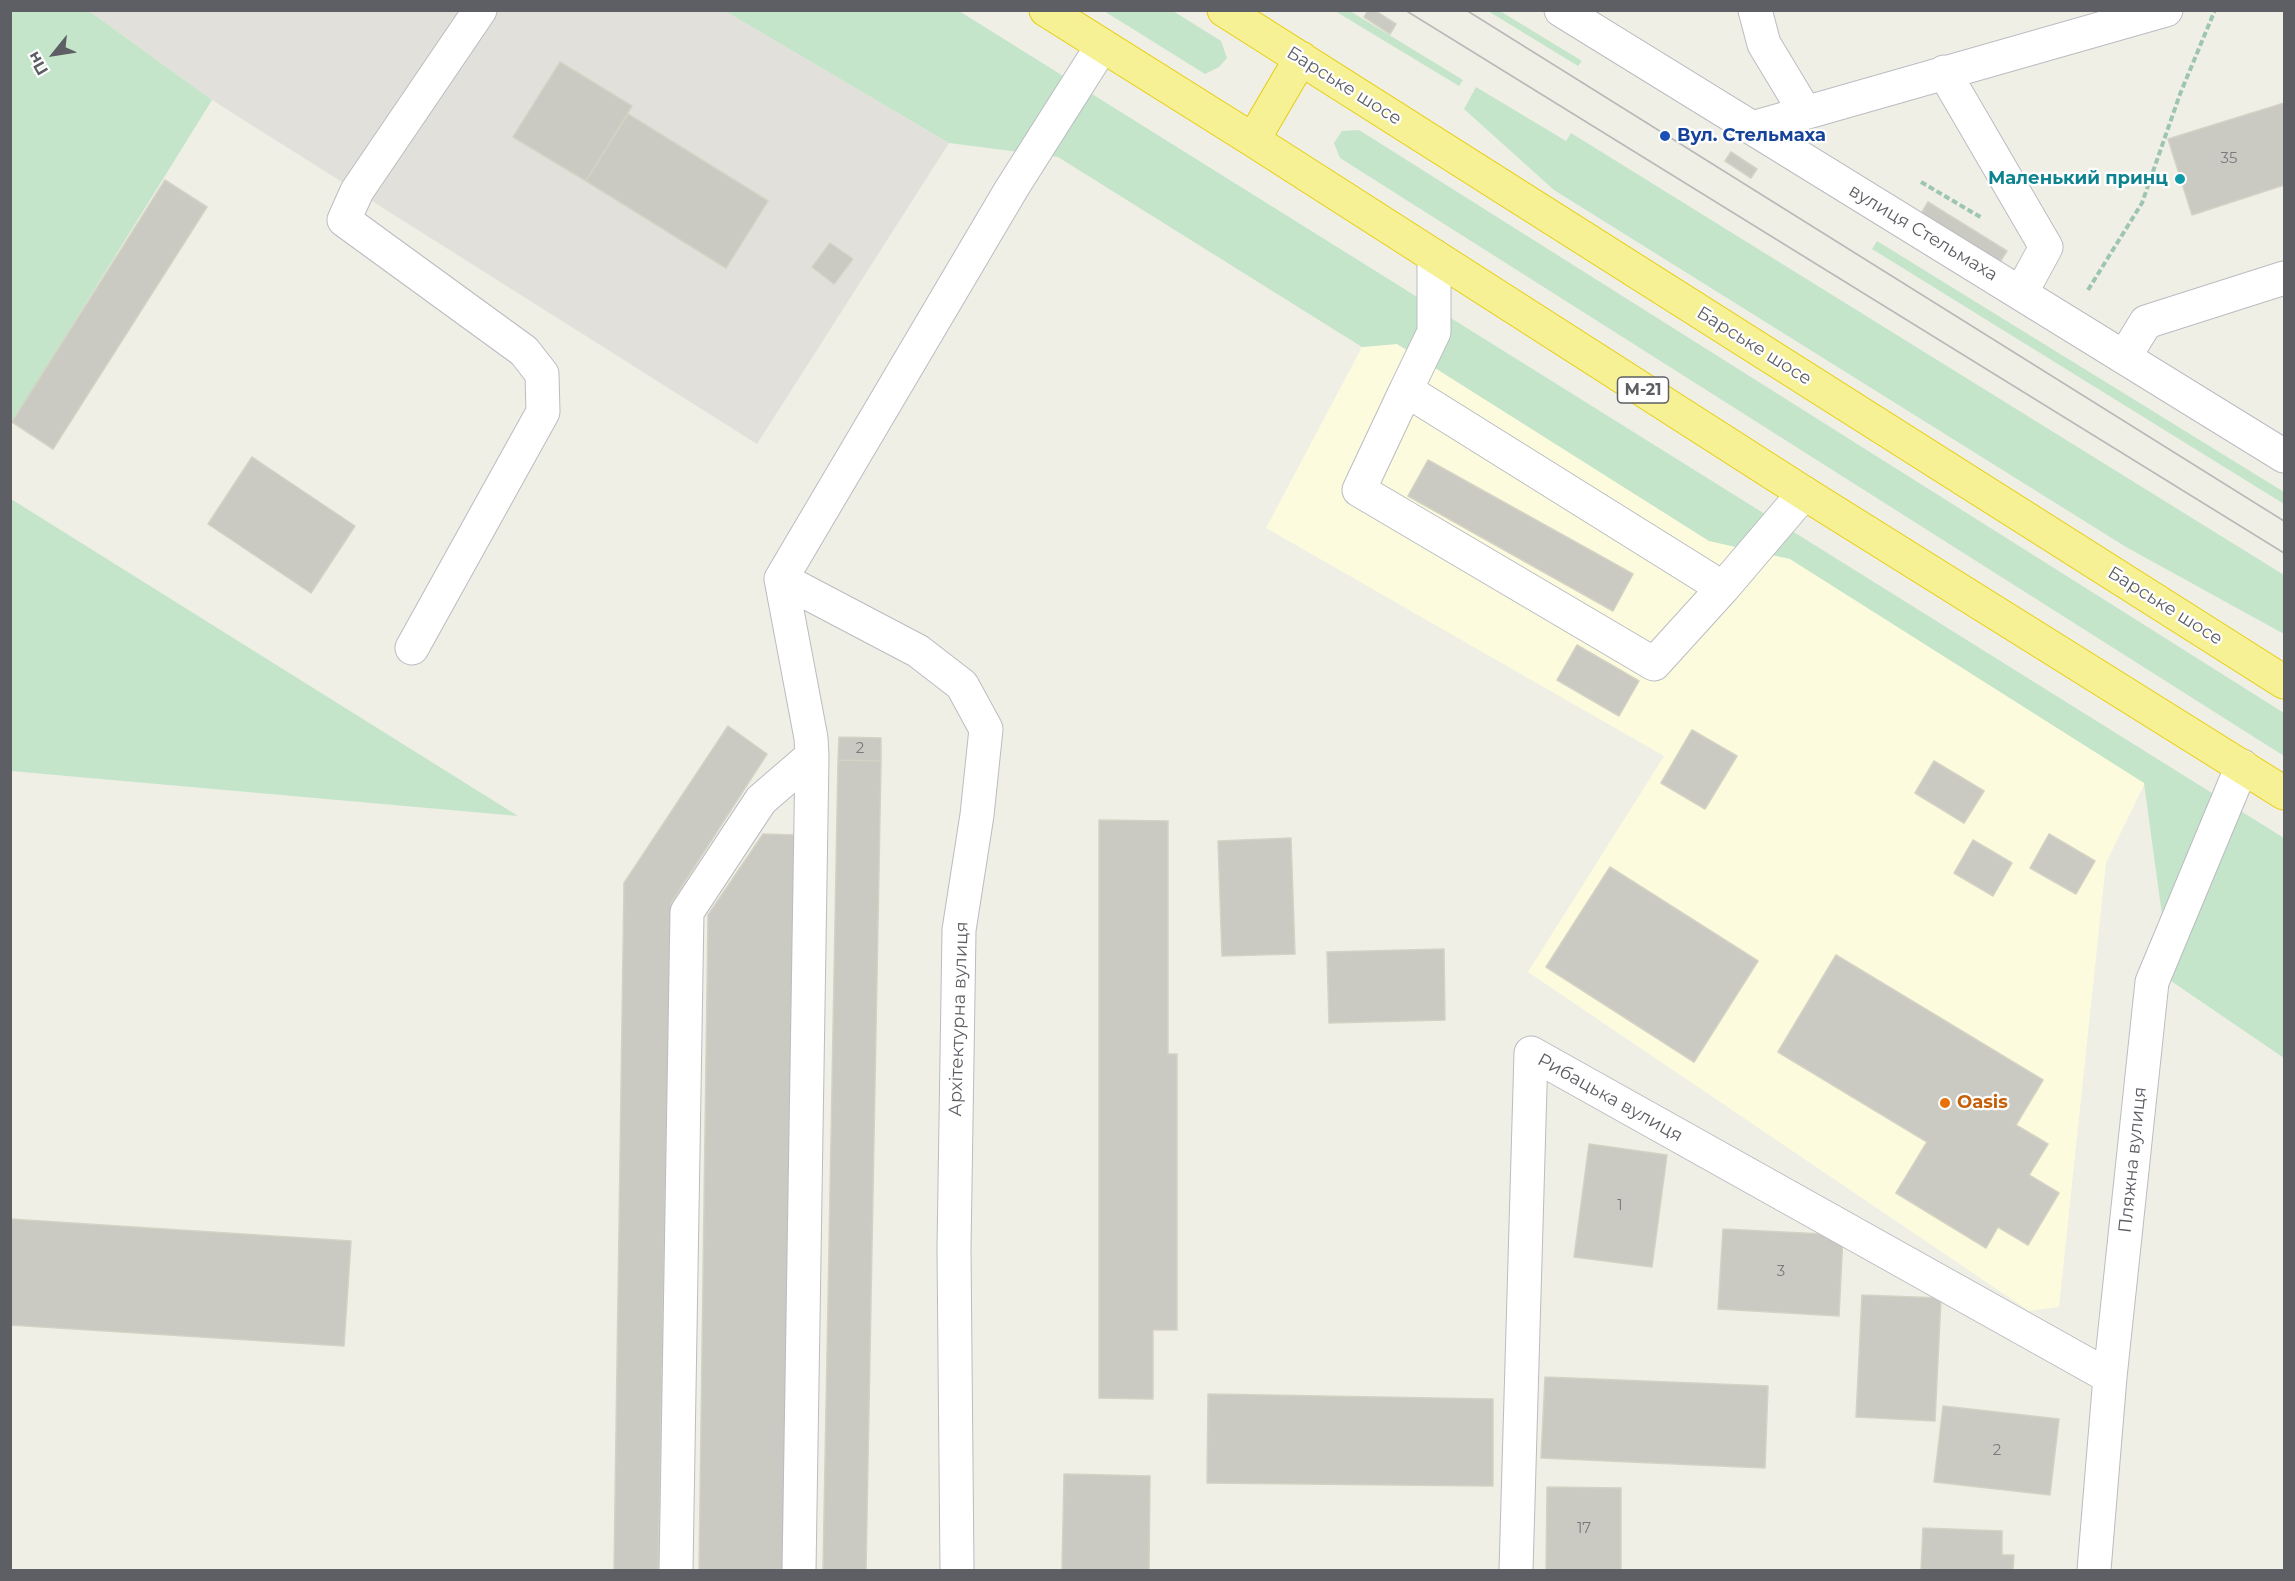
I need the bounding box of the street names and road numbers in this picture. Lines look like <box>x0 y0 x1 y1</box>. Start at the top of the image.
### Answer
street label: Барське шосе <box>1283 42 1405 130</box>
street label: вулиця Стельмаха <box>1845 180 2001 286</box>
street label: Барське шосе <box>1693 302 1815 390</box>
road number: М-21 <box>1618 377 1668 403</box>
street label: Барське шосе <box>2104 562 2226 650</box>
street label: Архітектурна вулиця <box>945 921 973 1117</box>
street label: Рибацька вулиця <box>1534 1049 1686 1147</box>
street label: Пляжна вулиця <box>2115 1086 2151 1234</box>

